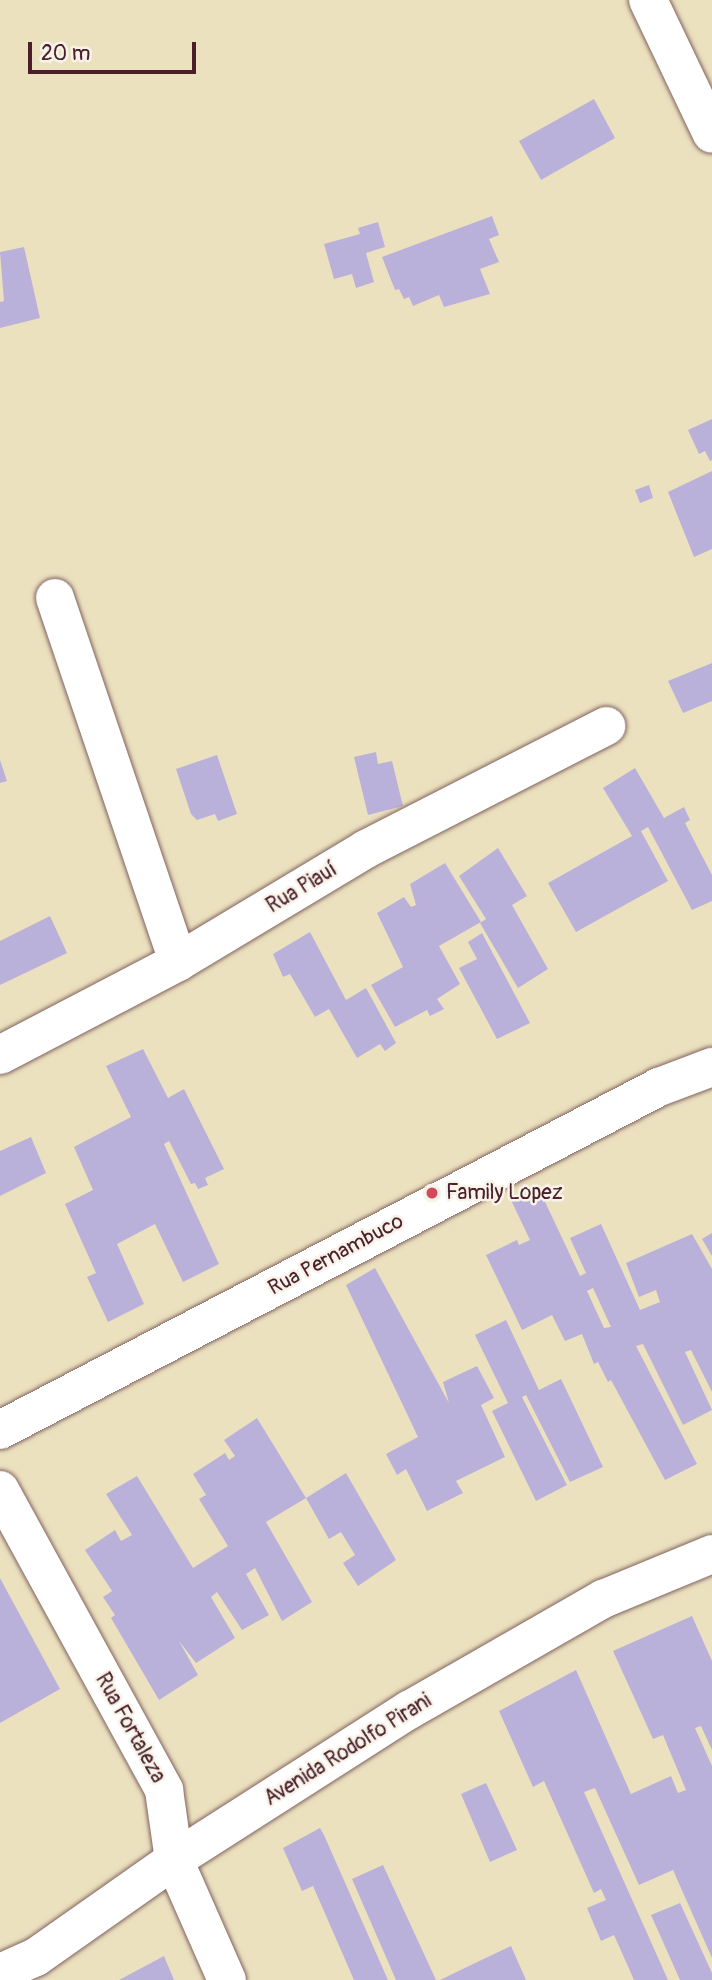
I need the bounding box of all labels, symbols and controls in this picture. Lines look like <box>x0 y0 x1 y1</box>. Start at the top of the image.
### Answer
scale bar <box>32 28 200 72</box>
text: 20 m <box>41 40 90 67</box>
street label: Rua Piauí <box>262 857 342 919</box>
place label: Family Lopez <box>446 1180 563 1206</box>
marker: Family Lopez <box>424 1185 440 1201</box>
street label: Rua Pernambuco <box>264 1209 408 1301</box>
street label: Rua Fortaleza <box>89 1669 171 1787</box>
street label: Avenida Rodolfo Pirani <box>260 1688 436 1812</box>

